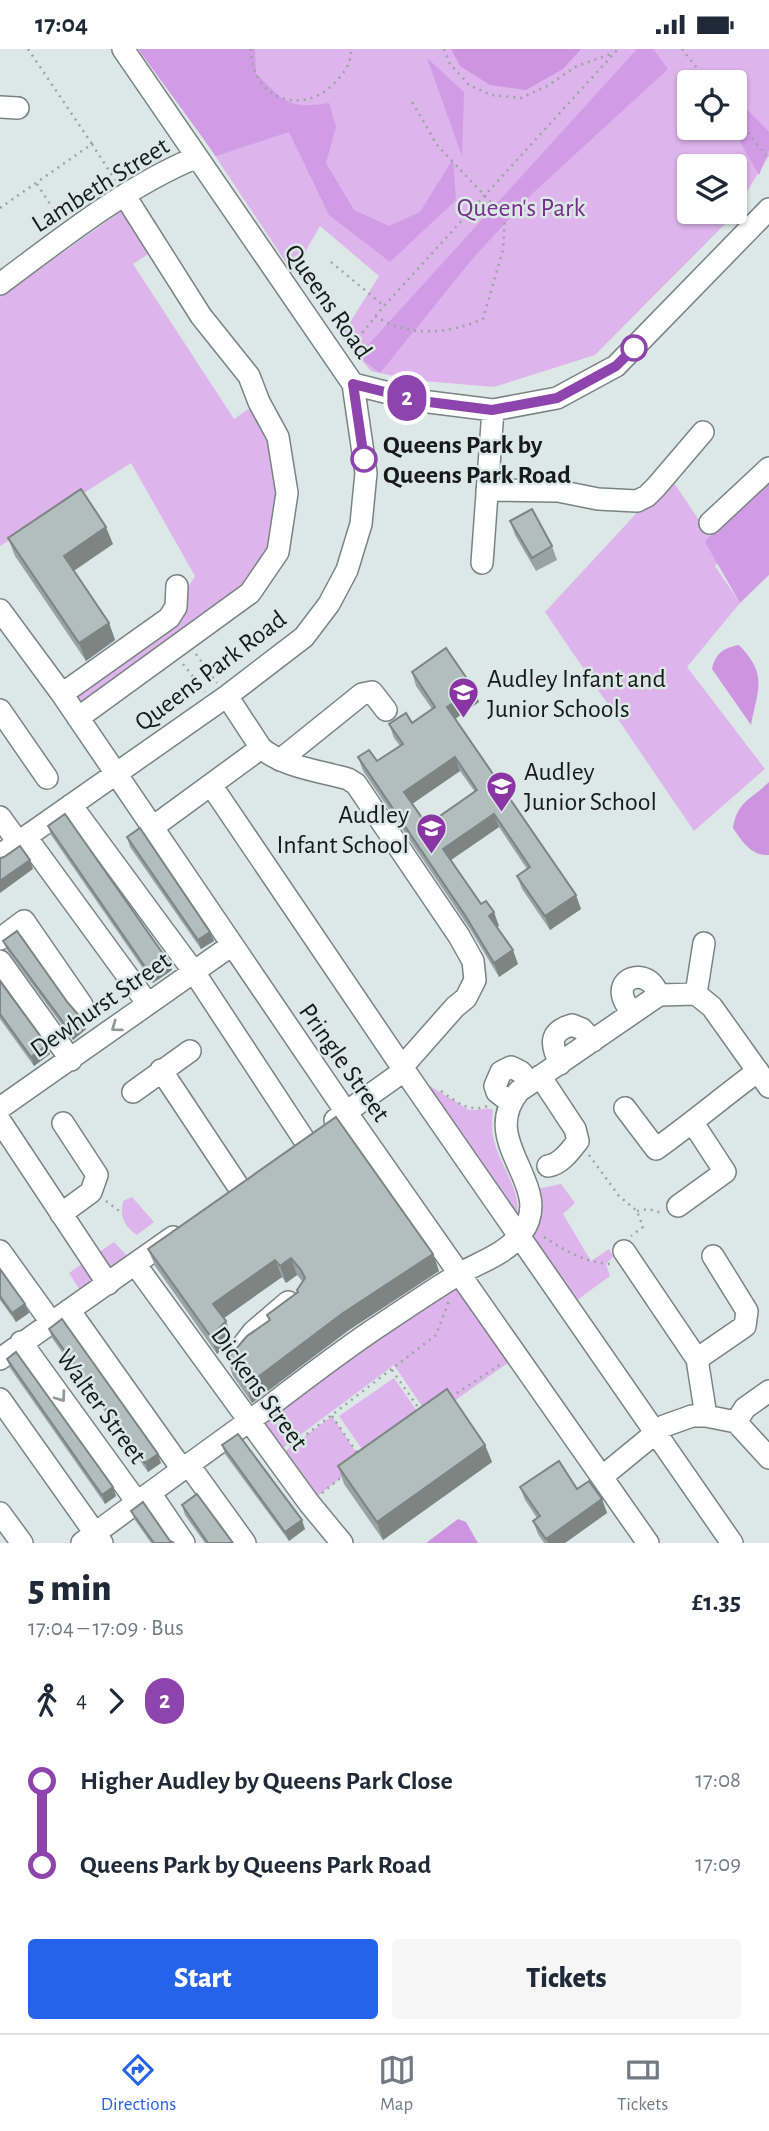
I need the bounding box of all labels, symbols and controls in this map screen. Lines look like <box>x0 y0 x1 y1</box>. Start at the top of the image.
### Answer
text: 17:04 <box>35 11 88 37</box>
map controls <box>677 70 747 224</box>
button: locate <box>677 70 747 140</box>
street label: Lambeth Street <box>27 132 174 237</box>
button: layers <box>677 154 747 224</box>
park label: Queen's Park <box>457 195 585 221</box>
street label: Queens Road <box>279 240 377 363</box>
unlabelled marker <box>621 335 647 361</box>
line badge: 2 <box>384 375 430 421</box>
text: 2 <box>401 386 413 410</box>
place label: Queens Park by Queens Park Road <box>383 432 571 488</box>
marker: Queens Park by Queens Park Road <box>351 446 377 472</box>
street label: Queens Park Road <box>130 606 291 736</box>
place label: Audley Infant and Junior Schools <box>487 666 666 722</box>
school or university icon: Audley Infant and Junior Schools <box>447 676 481 720</box>
place label: Audley Junior School <box>524 759 657 815</box>
school or university icon: Audley Junior School <box>484 769 518 813</box>
place label: Audley Infant School <box>277 802 409 858</box>
school or university icon: Audley Infant School <box>415 812 449 856</box>
street label: Dewhurst Street <box>26 947 175 1063</box>
street label: Pringle Street <box>294 999 394 1126</box>
one-way arrow <box>111 1019 124 1032</box>
street label: Dickens Street <box>206 1322 312 1455</box>
street label: Walter Street <box>51 1345 151 1468</box>
one-way arrow <box>53 1389 65 1402</box>
text: 5 min <box>28 1570 112 1608</box>
text: £1.35 <box>692 1589 741 1615</box>
text: 17:04 – 17:09 · Bus <box>28 1617 184 1640</box>
icon: walk <box>28 1682 66 1720</box>
icon: forward <box>97 1682 135 1720</box>
text: 4 <box>76 1689 87 1712</box>
text: 2 <box>159 1689 170 1713</box>
text: Higher Audley by Queens Park Close <box>80 1768 453 1794</box>
text: 17:08 <box>695 1769 741 1792</box>
text: Queens Park by Queens Park Road <box>80 1852 431 1878</box>
text: 17:09 <box>695 1853 741 1876</box>
button: Start <box>28 1939 378 2019</box>
button: Tickets <box>392 1939 741 2019</box>
tab: Directions <box>101 2051 176 2116</box>
tab: Map <box>378 2051 416 2116</box>
tab: Tickets <box>617 2051 668 2116</box>

